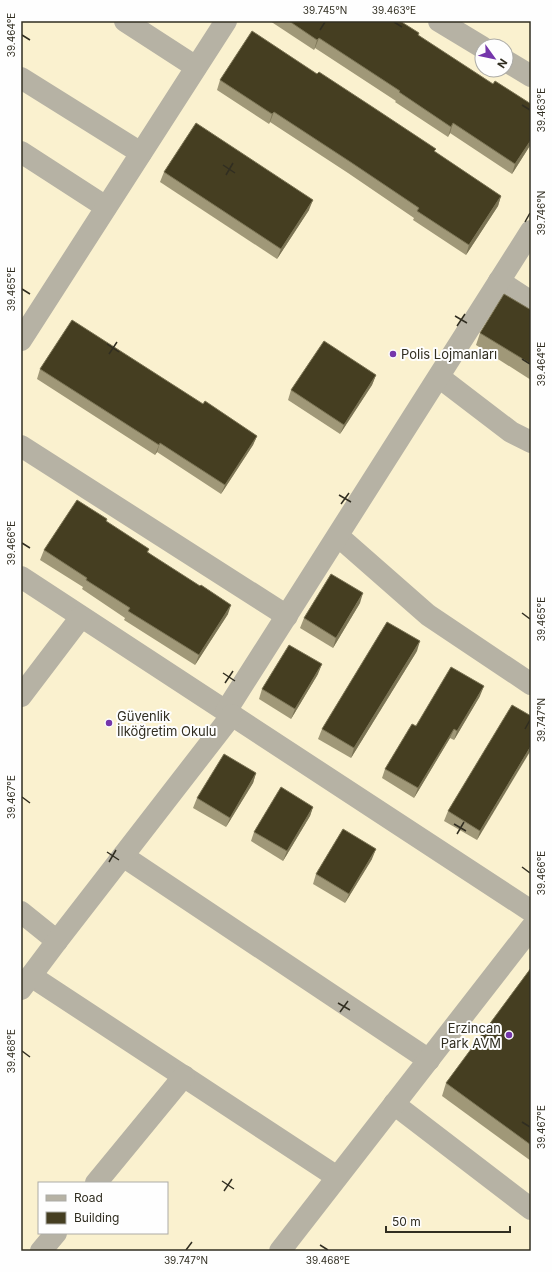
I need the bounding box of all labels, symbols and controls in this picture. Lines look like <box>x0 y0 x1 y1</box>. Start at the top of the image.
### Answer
text: 39.745°N <box>303 4 347 16</box>
text: 39.463°E <box>372 4 416 16</box>
text: 39.464°E <box>5 13 17 57</box>
north arrow <box>474 38 514 78</box>
text: N <box>494 56 511 71</box>
text: 39.463°E <box>535 88 547 132</box>
text: 39.746°N <box>535 191 547 235</box>
text: 39.465°E <box>5 267 17 311</box>
text: 39.464°E <box>535 342 547 386</box>
place label: Polis Lojmanları <box>401 346 497 362</box>
marker: Polis Lojmanları <box>388 349 398 359</box>
text: 39.466°E <box>5 521 17 565</box>
text: 39.465°E <box>535 597 547 641</box>
text: 39.747°N <box>535 698 547 742</box>
place label: Güvenlik İlköğretim Okulu <box>117 708 217 739</box>
marker: Güvenlik İlköğretim Okulu <box>104 718 114 728</box>
text: 39.467°E <box>5 775 17 819</box>
text: 39.466°E <box>535 851 547 895</box>
place label: Erzincan Park AVM <box>441 1020 501 1051</box>
text: 39.468°E <box>5 1029 17 1073</box>
marker: Erzincan Park AVM <box>504 1030 514 1040</box>
text: 39.467°E <box>535 1105 547 1149</box>
legend <box>38 1182 168 1234</box>
text: Road <box>74 1190 103 1205</box>
scale bar <box>386 1208 510 1234</box>
text: Building <box>74 1210 119 1225</box>
text: 50 m <box>392 1214 421 1229</box>
text: 39.747°N <box>164 1254 208 1266</box>
text: 39.468°E <box>306 1254 350 1266</box>

